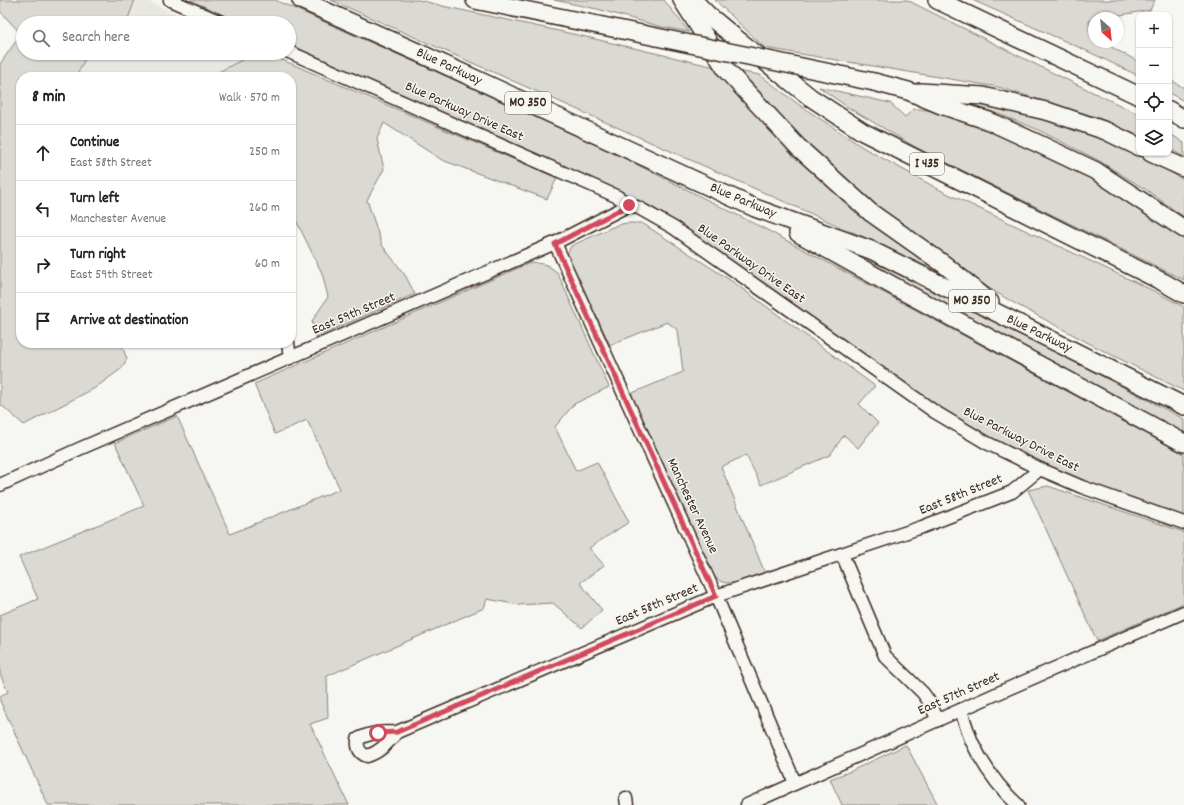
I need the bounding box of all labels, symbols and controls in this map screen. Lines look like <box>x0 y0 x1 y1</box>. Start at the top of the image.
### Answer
north arrow <box>1088 12 1124 48</box>
map controls <box>1136 12 1172 156</box>
button: + <box>1136 12 1172 48</box>
search box <box>16 16 296 60</box>
icon: search <box>30 27 52 49</box>
text: Search here <box>62 27 130 49</box>
street label: Blue Parkway <box>413 43 485 91</box>
button: − <box>1136 48 1172 84</box>
street label: Blue Parkway Drive East <box>402 77 526 147</box>
button: locate <box>1136 84 1172 120</box>
text: 8 min <box>32 86 65 110</box>
text: Walk · 570 m <box>219 89 280 108</box>
road number: MO 350 <box>505 92 551 114</box>
button: layers <box>1136 120 1172 156</box>
text: Continue <box>70 132 119 154</box>
icon: ahead <box>32 142 54 164</box>
text: 250 m <box>249 143 280 162</box>
road number: I 435 <box>910 153 944 175</box>
text: East 58th Street <box>70 154 152 173</box>
street label: Blue Parkway <box>707 178 780 224</box>
text: Turn left <box>70 188 119 210</box>
route end <box>620 196 638 214</box>
icon: left <box>32 198 54 220</box>
text: 260 m <box>249 199 280 218</box>
text: Manchester Avenue <box>70 210 166 229</box>
street label: Blue Parkway Drive East <box>693 219 809 309</box>
text: Turn right <box>70 244 126 266</box>
icon: right <box>32 254 54 276</box>
text: 60 m <box>255 255 280 274</box>
text: East 59th Street <box>70 266 153 285</box>
street label: East 59th Street <box>309 287 399 341</box>
road number: MO 350 <box>949 290 995 312</box>
icon: arrive <box>32 310 54 332</box>
text: Arrive at destination <box>70 310 188 332</box>
street label: Blue Parkway <box>1003 310 1075 359</box>
street label: Blue Parkway Drive East <box>959 402 1083 478</box>
street label: Manchester Avenue <box>661 455 723 557</box>
street label: East 58th Street <box>916 469 1006 521</box>
street label: East 58th Street <box>613 579 701 631</box>
street label: East 57th Street <box>915 667 1003 721</box>
route start <box>369 724 387 742</box>

